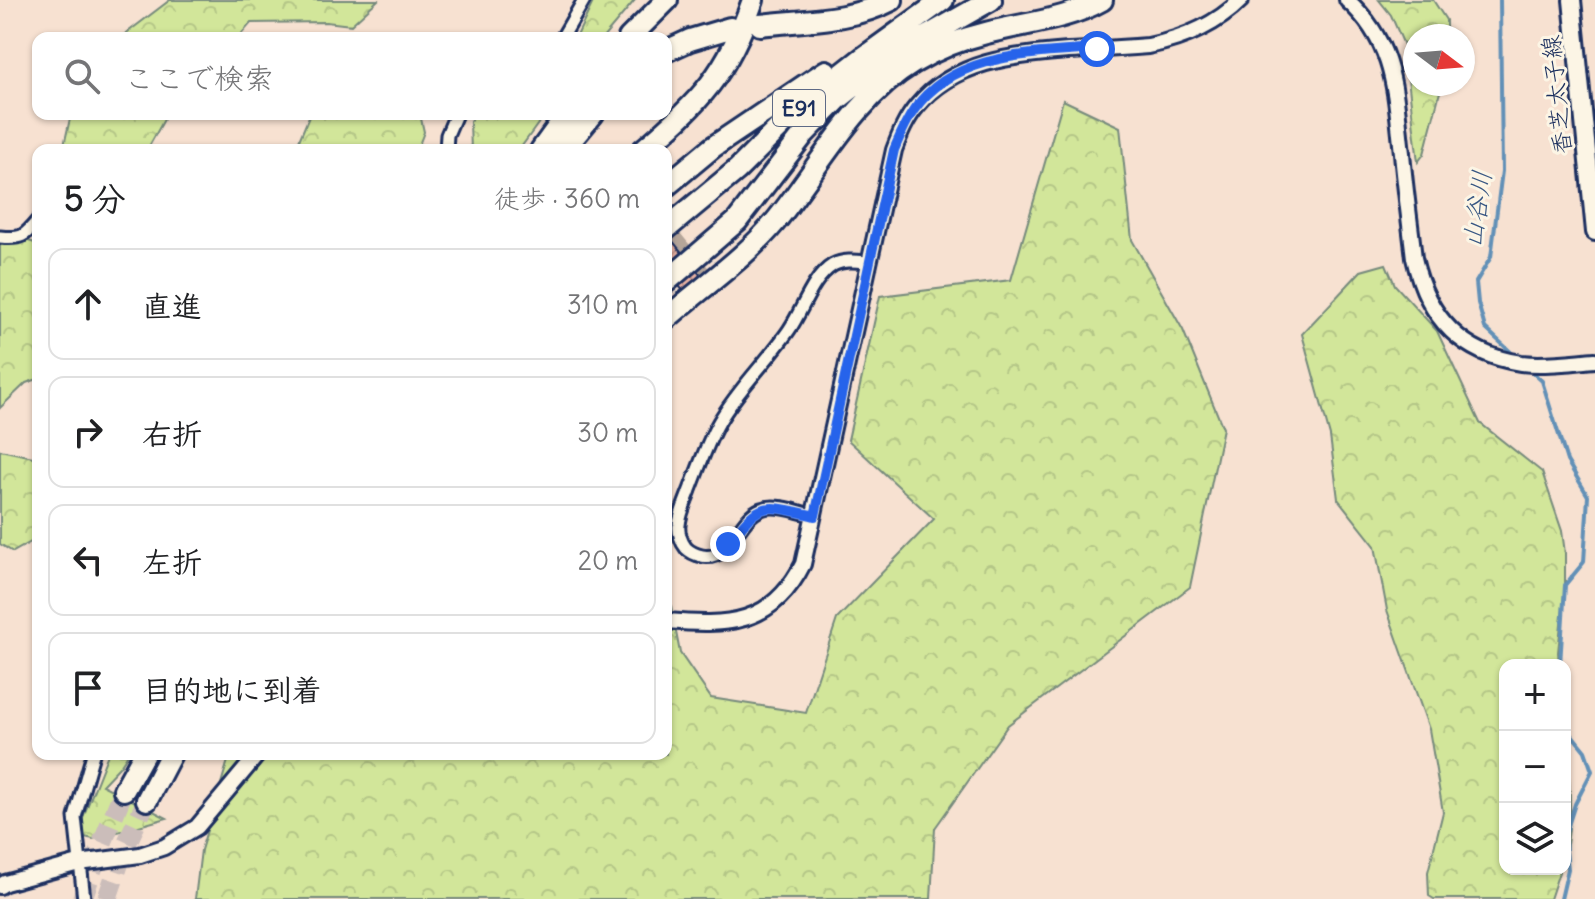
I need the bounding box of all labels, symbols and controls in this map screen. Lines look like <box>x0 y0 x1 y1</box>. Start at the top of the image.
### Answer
north arrow <box>1403 24 1475 96</box>
route start <box>1079 31 1115 67</box>
search box <box>32 32 672 120</box>
street label: 香芝太子線 <box>1535 34 1577 156</box>
icon: search <box>60 54 104 98</box>
text: ここで検索 <box>124 59 274 97</box>
road number: E91 <box>773 90 825 126</box>
water label: 山谷川 <box>1455 168 1498 250</box>
text: 5 分 <box>64 177 126 220</box>
text: 徒歩 · 360 m <box>494 182 640 215</box>
icon: ahead <box>66 282 110 326</box>
text: 直進 <box>142 287 202 325</box>
text: 310 m <box>567 288 638 321</box>
icon: right <box>66 410 110 454</box>
text: 右折 <box>142 415 202 453</box>
text: 30 m <box>577 416 638 449</box>
route end <box>710 526 746 562</box>
icon: left <box>66 538 110 582</box>
text: 左折 <box>142 543 202 581</box>
text: 20 m <box>578 544 638 577</box>
map controls <box>1499 659 1571 875</box>
button: + <box>1499 659 1571 731</box>
icon: arrive <box>66 666 110 710</box>
text: 目的地に到着 <box>142 671 322 709</box>
button: − <box>1499 731 1571 803</box>
button: layers <box>1499 803 1571 875</box>

